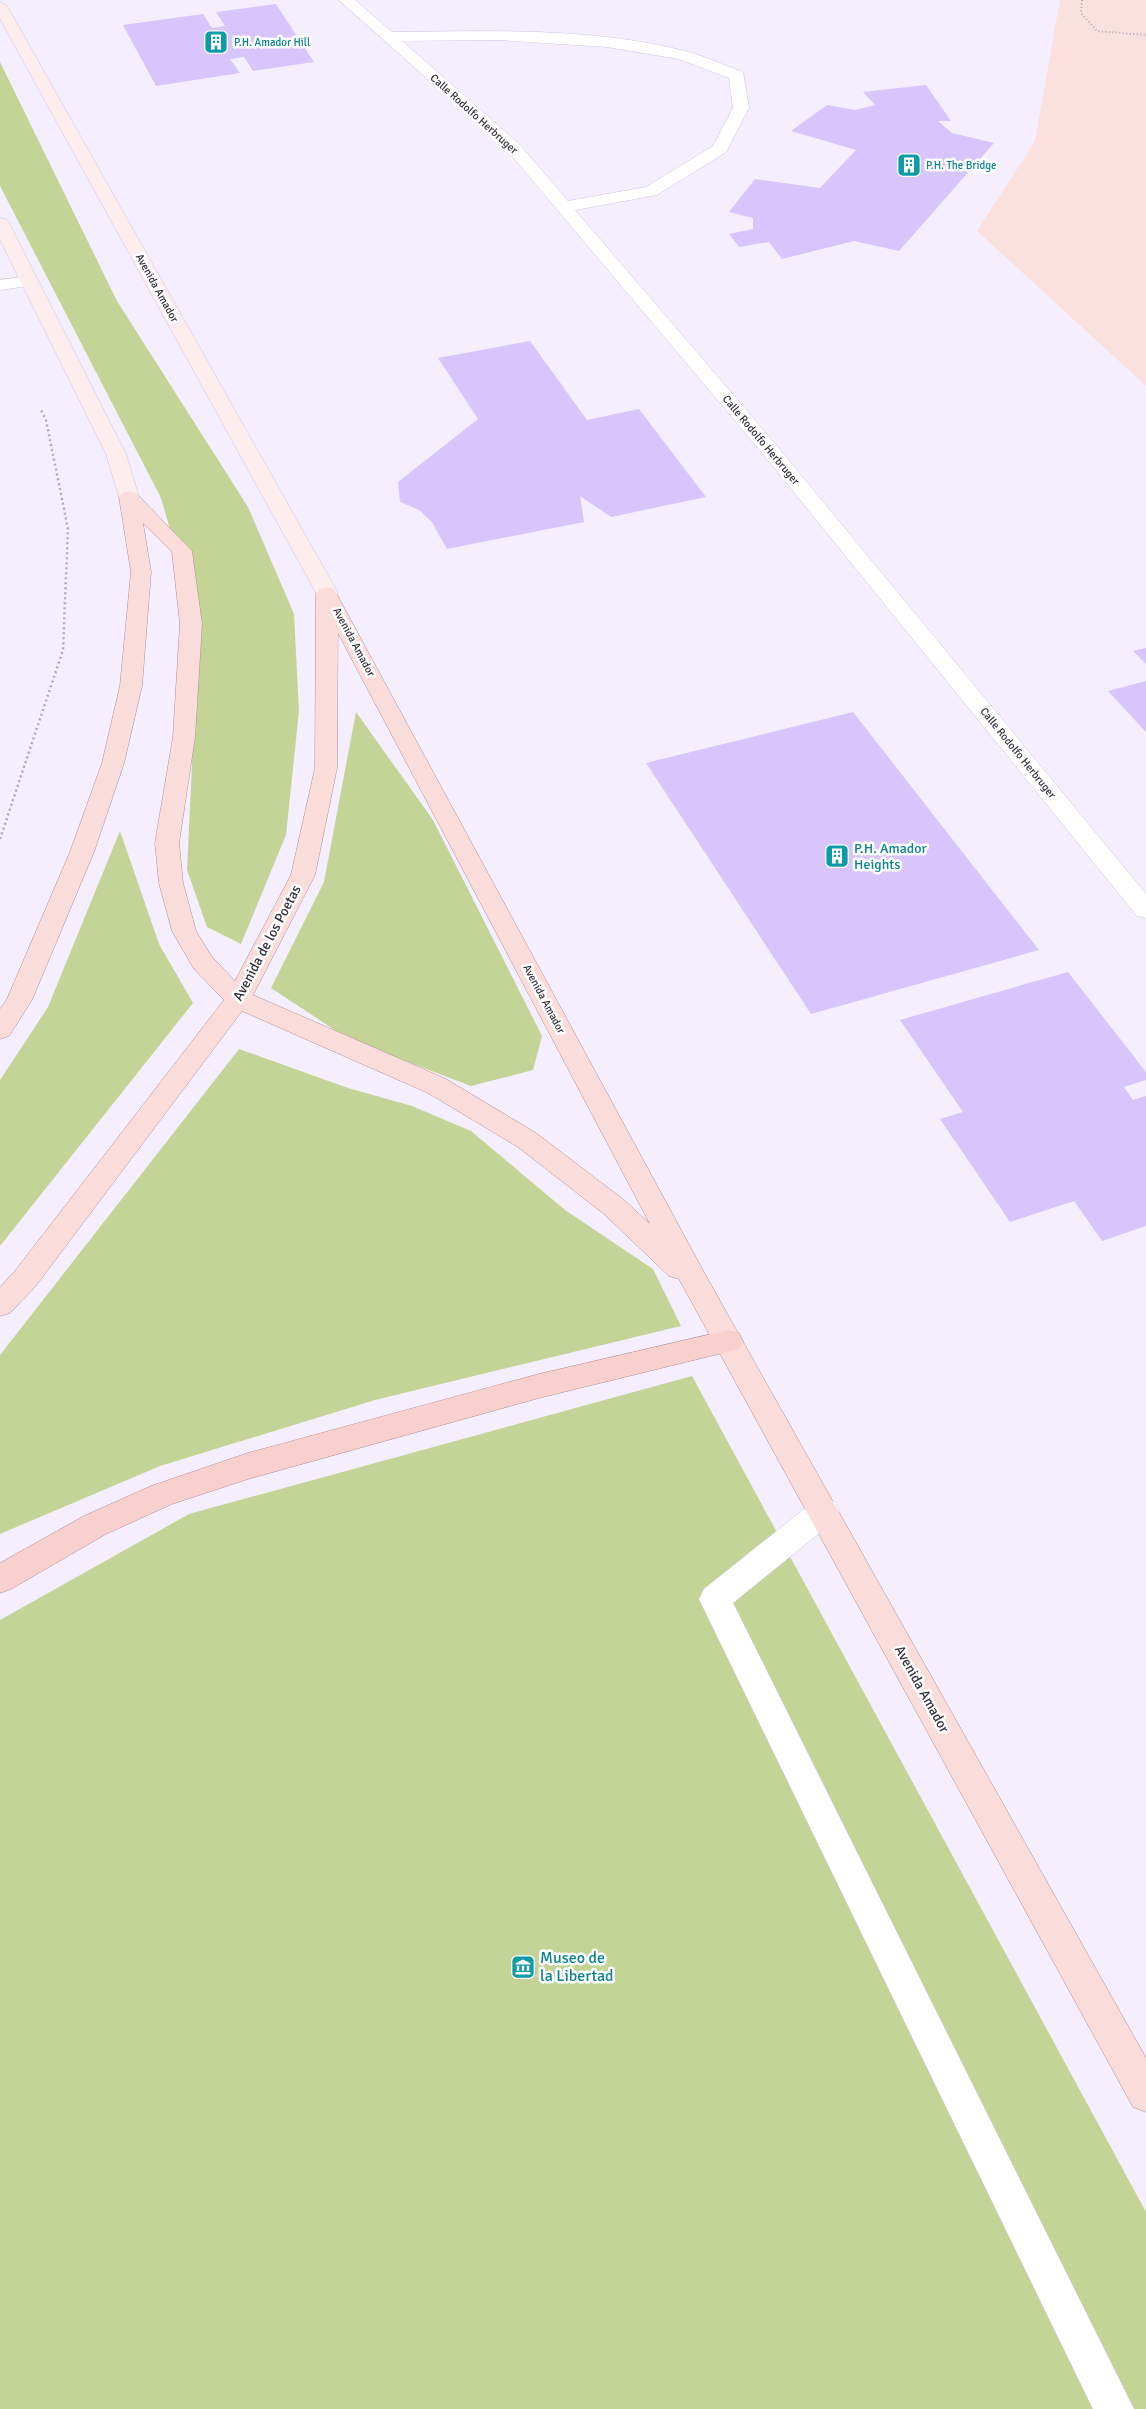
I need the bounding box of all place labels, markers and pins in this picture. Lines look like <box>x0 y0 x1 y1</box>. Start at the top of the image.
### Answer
building icon: P.H. Amador Hill <box>203 29 229 55</box>
place label: P.H. Amador Hill <box>234 36 310 49</box>
building icon: P.H. The Bridge <box>896 152 922 178</box>
place label: P.H. The Bridge <box>926 159 997 172</box>
place label: P.H. Amador Heights <box>854 840 927 873</box>
building icon: P.H. Amador Heights <box>824 843 850 869</box>
place label: Museo de la Libertad <box>540 1948 614 1986</box>
museum icon: Museo de la Libertad <box>510 1954 536 1980</box>

